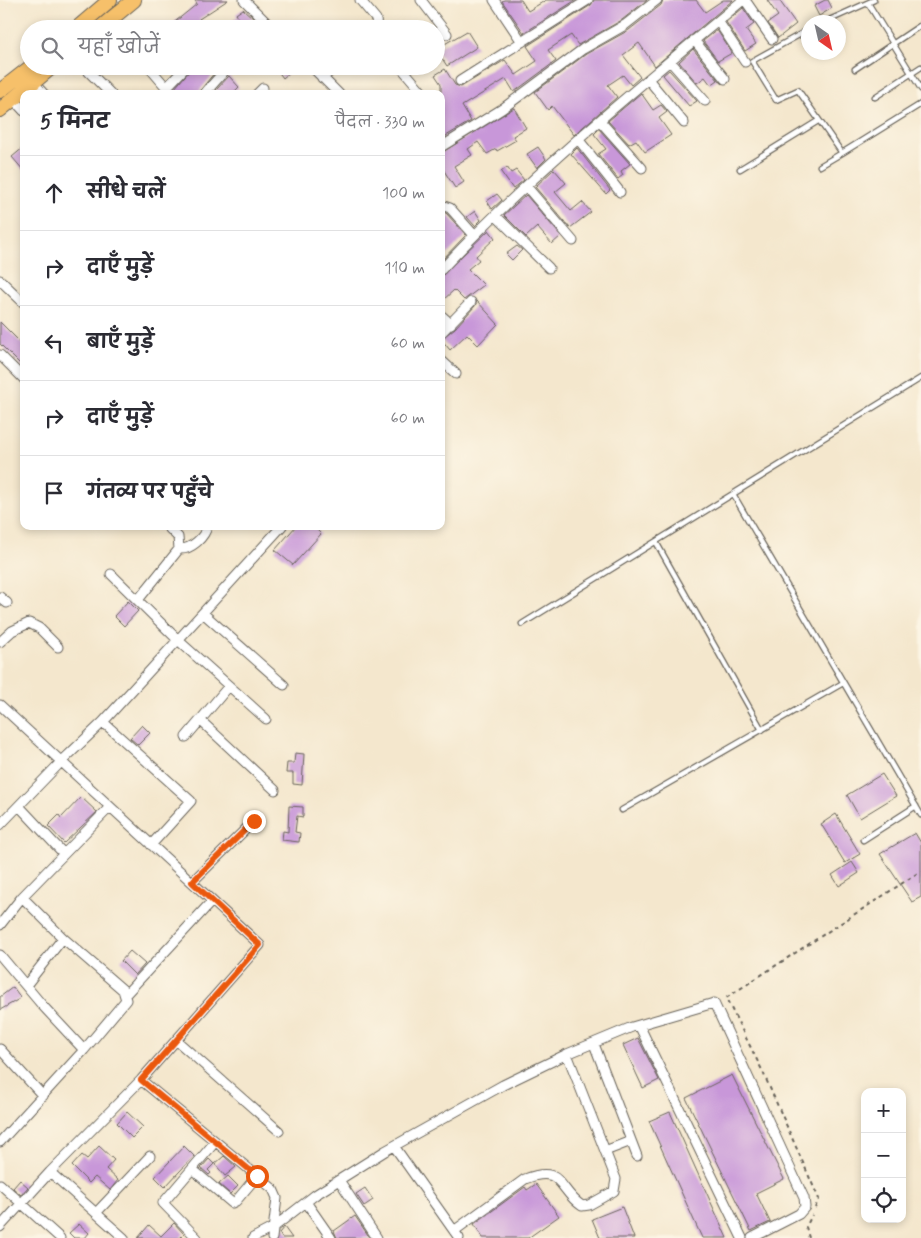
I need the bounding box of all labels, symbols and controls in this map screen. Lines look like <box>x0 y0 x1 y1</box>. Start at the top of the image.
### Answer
north arrow <box>801 15 846 60</box>
search box <box>20 20 445 75</box>
icon: search <box>38 34 66 62</box>
text: यहाँ खोजें <box>78 35 160 60</box>
text: 5 मिनट <box>40 108 109 136</box>
text: पैदल · 330 m <box>335 112 425 133</box>
icon: ahead <box>40 179 68 207</box>
text: सीधे चलें <box>87 180 165 205</box>
text: 100 m <box>382 183 425 204</box>
icon: right <box>40 254 68 282</box>
text: दाएँ मुड़ें <box>87 255 153 280</box>
text: 110 m <box>384 258 425 279</box>
icon: left <box>40 329 68 357</box>
text: बाएँ मुड़ें <box>87 330 154 355</box>
text: 60 m <box>391 333 425 354</box>
icon: right <box>40 404 68 432</box>
text: दाएँ मुड़ें <box>87 405 153 430</box>
text: 60 m <box>391 408 425 429</box>
icon: arrive <box>40 479 68 507</box>
text: गंतव्य पर पहुँचे <box>87 480 213 505</box>
route end <box>243 810 266 833</box>
map controls <box>861 1088 906 1223</box>
button: + <box>861 1088 906 1133</box>
button: − <box>861 1133 906 1178</box>
route start <box>246 1165 269 1188</box>
button: locate <box>861 1178 906 1223</box>

